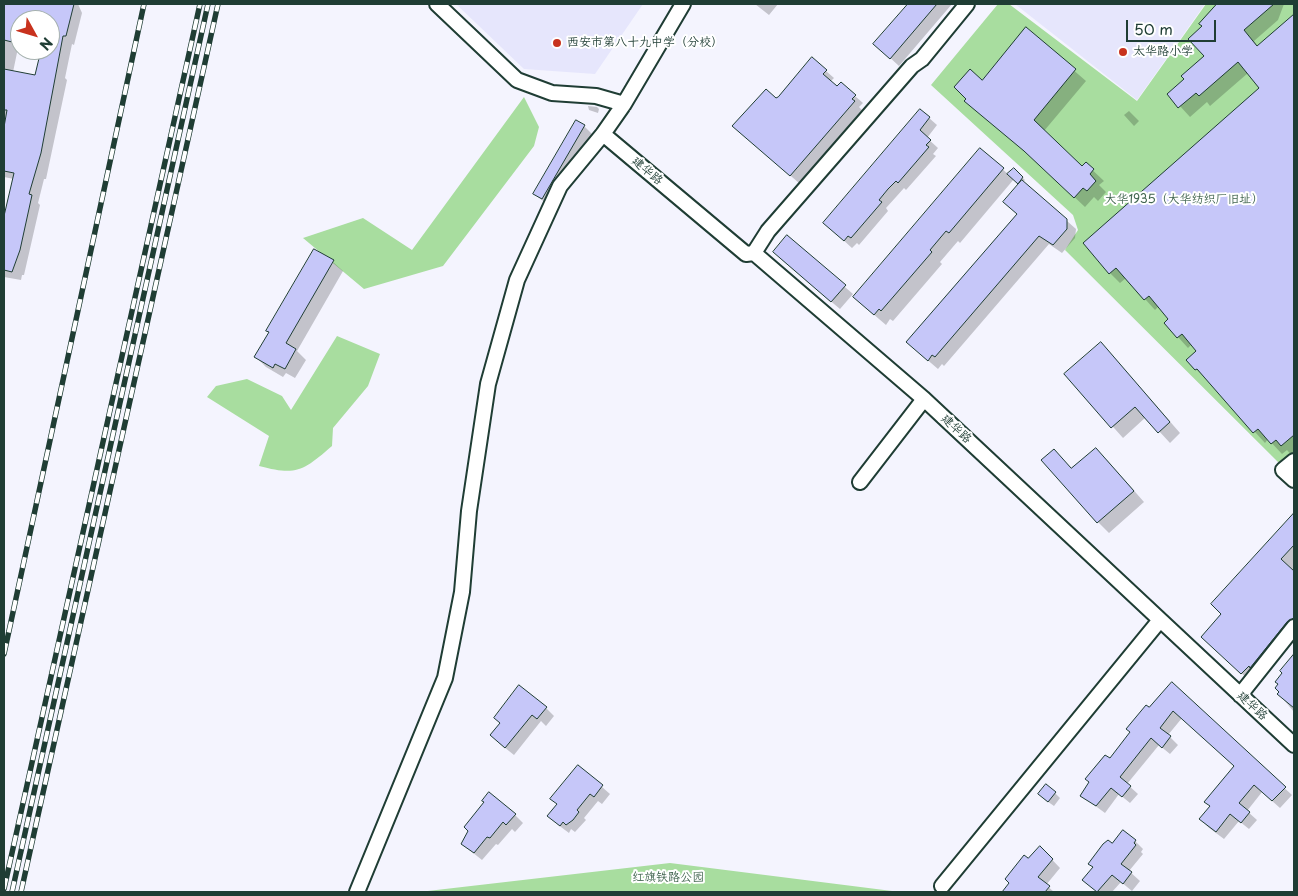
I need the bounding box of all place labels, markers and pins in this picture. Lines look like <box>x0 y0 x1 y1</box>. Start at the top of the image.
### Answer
place label: 西安市第八十九中学（分校） <box>567 36 723 50</box>
marker: 西安市第八十九中学（分校） <box>551 37 563 49</box>
place label: 太华路小学 <box>1133 45 1193 59</box>
marker: 太华路小学 <box>1117 46 1129 58</box>

